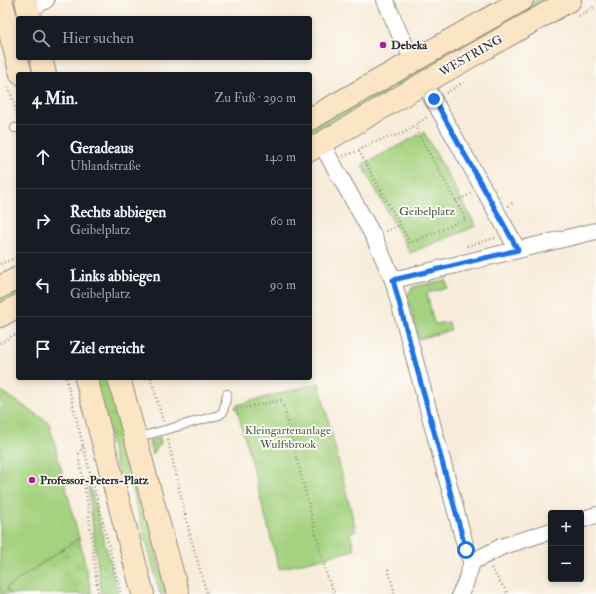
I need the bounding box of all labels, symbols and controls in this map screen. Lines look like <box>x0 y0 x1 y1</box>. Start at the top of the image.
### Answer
search box <box>16 16 312 60</box>
icon: search <box>30 27 52 49</box>
text: Hier suchen <box>62 29 134 48</box>
street label: WESTRING <box>436 32 505 81</box>
place label: Debeka <box>391 38 428 53</box>
marker: Debeka <box>378 40 388 50</box>
text: 4 Min. <box>32 88 78 109</box>
text: Zu Fuß · 290 m <box>214 90 296 106</box>
route end <box>425 90 443 108</box>
text: Geradeaus <box>70 139 133 158</box>
icon: ahead <box>32 146 54 168</box>
text: 140 m <box>265 149 296 165</box>
text: Uhlandstraße <box>70 158 141 174</box>
text: Rechts abbiegen <box>70 203 166 222</box>
park label: Geibelplatz <box>399 204 455 219</box>
icon: right <box>32 210 54 232</box>
text: 60 m <box>270 213 296 229</box>
text: Geibelplatz <box>70 222 131 238</box>
text: Links abbiegen <box>70 267 160 286</box>
icon: left <box>32 274 54 296</box>
text: 90 m <box>270 277 296 293</box>
text: Geibelplatz <box>70 286 131 302</box>
icon: arrive <box>32 338 54 360</box>
text: Ziel erreicht <box>70 339 145 358</box>
park label: Kleingartenanlage Wulfsbrook <box>245 423 331 452</box>
place label: Professor-Peters-Platz <box>40 473 149 488</box>
marker: Professor-Peters-Platz <box>27 475 37 485</box>
map controls <box>548 510 584 582</box>
button: + <box>548 510 584 546</box>
route start <box>457 541 475 559</box>
button: − <box>548 546 584 582</box>

